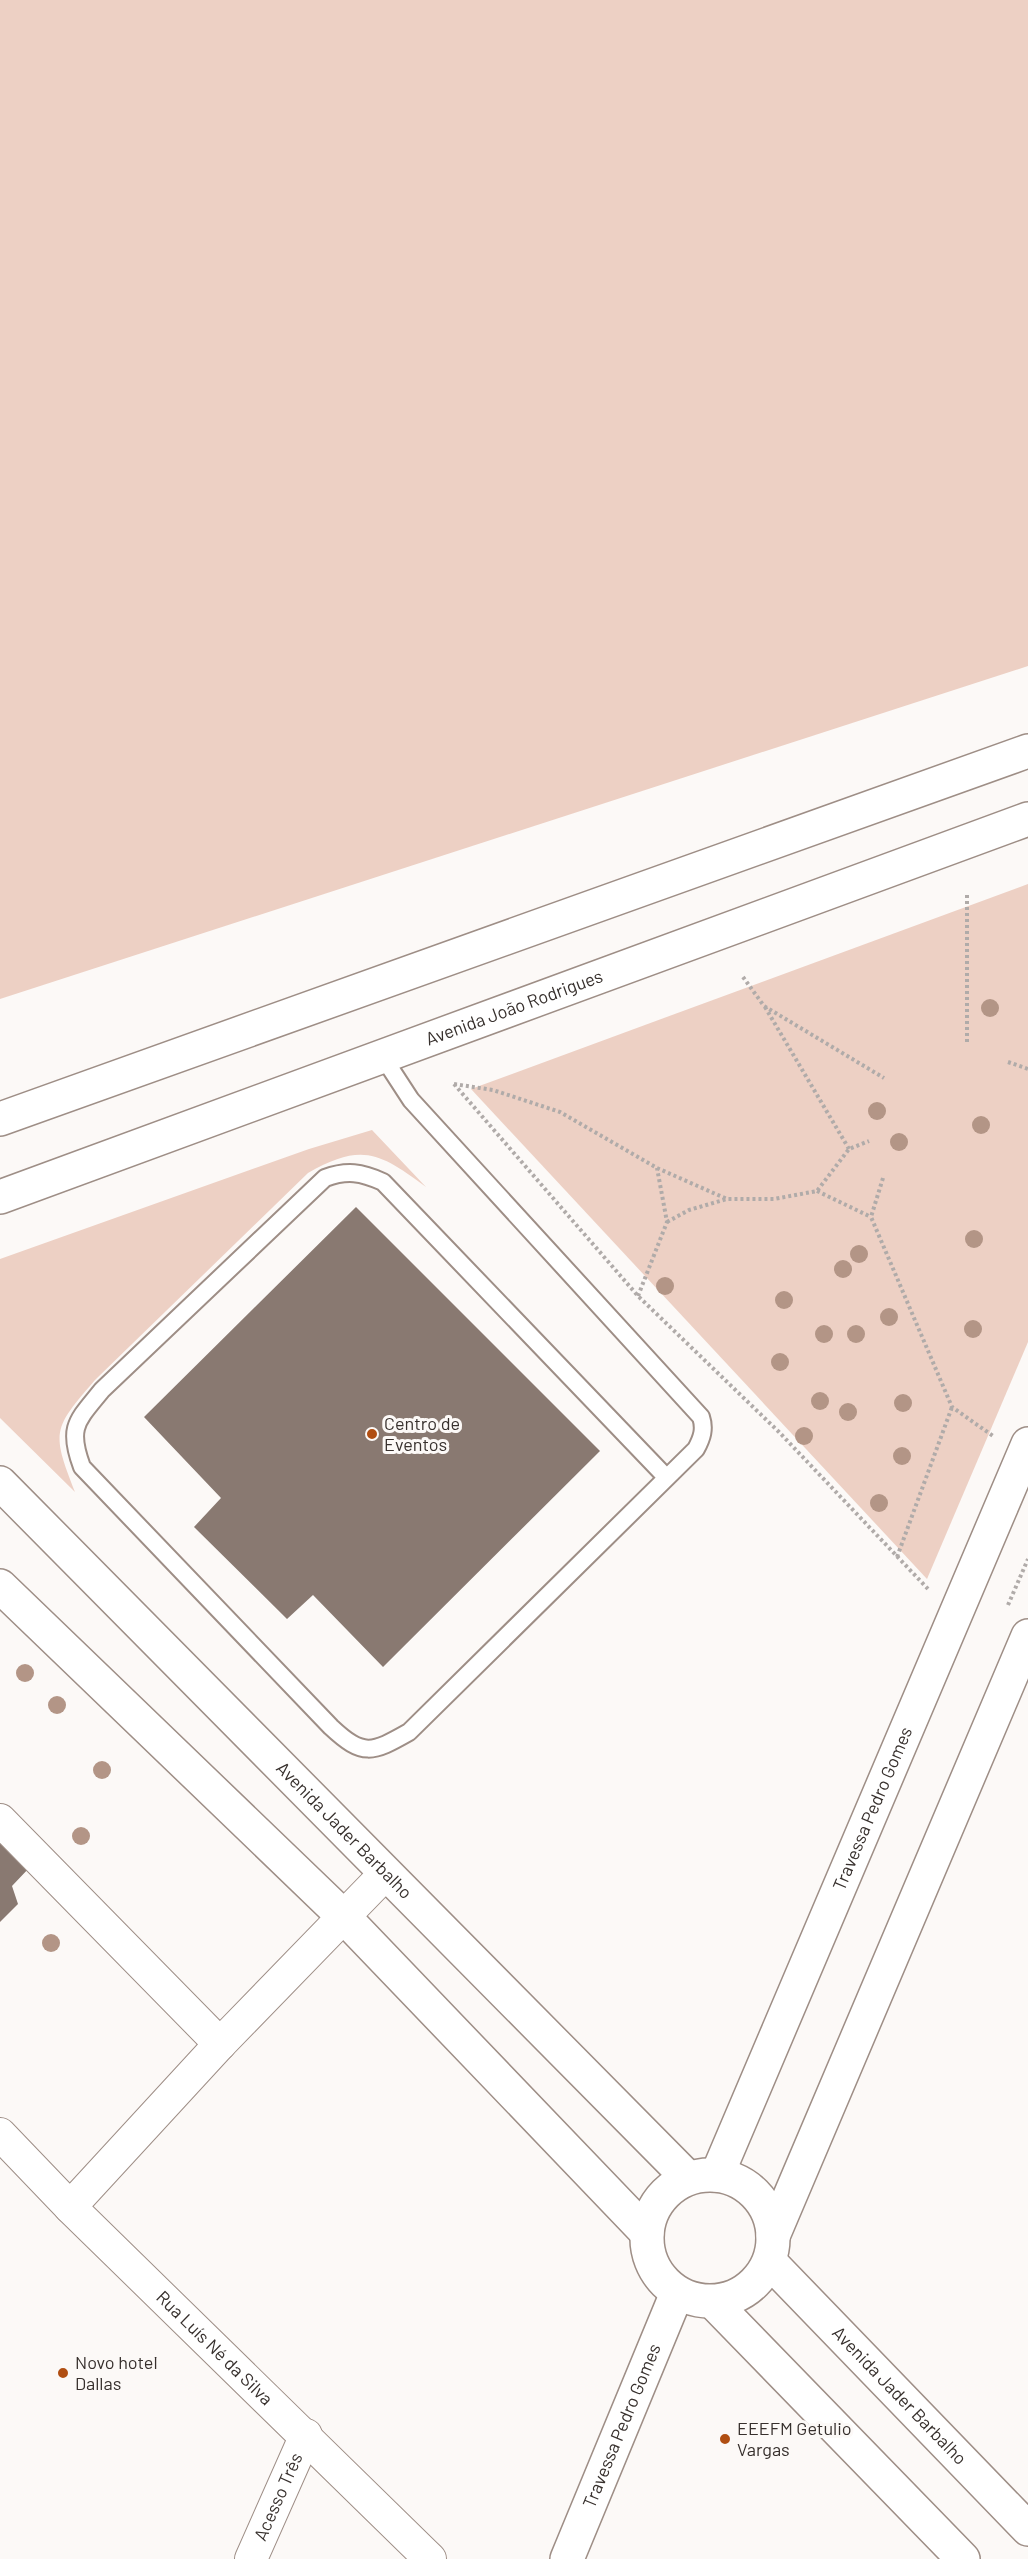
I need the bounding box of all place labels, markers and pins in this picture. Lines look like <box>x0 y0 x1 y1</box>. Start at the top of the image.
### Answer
place label: Centro de Eventos <box>384 1412 460 1455</box>
marker: Centro de Eventos <box>365 1427 379 1441</box>
place label: Novo hotel Dallas <box>75 2351 158 2394</box>
marker: Novo hotel Dallas <box>56 2366 70 2380</box>
place label: EEEFM Getulio Vargas <box>737 2417 852 2460</box>
marker: EEEFM Getulio Vargas <box>718 2432 732 2446</box>

